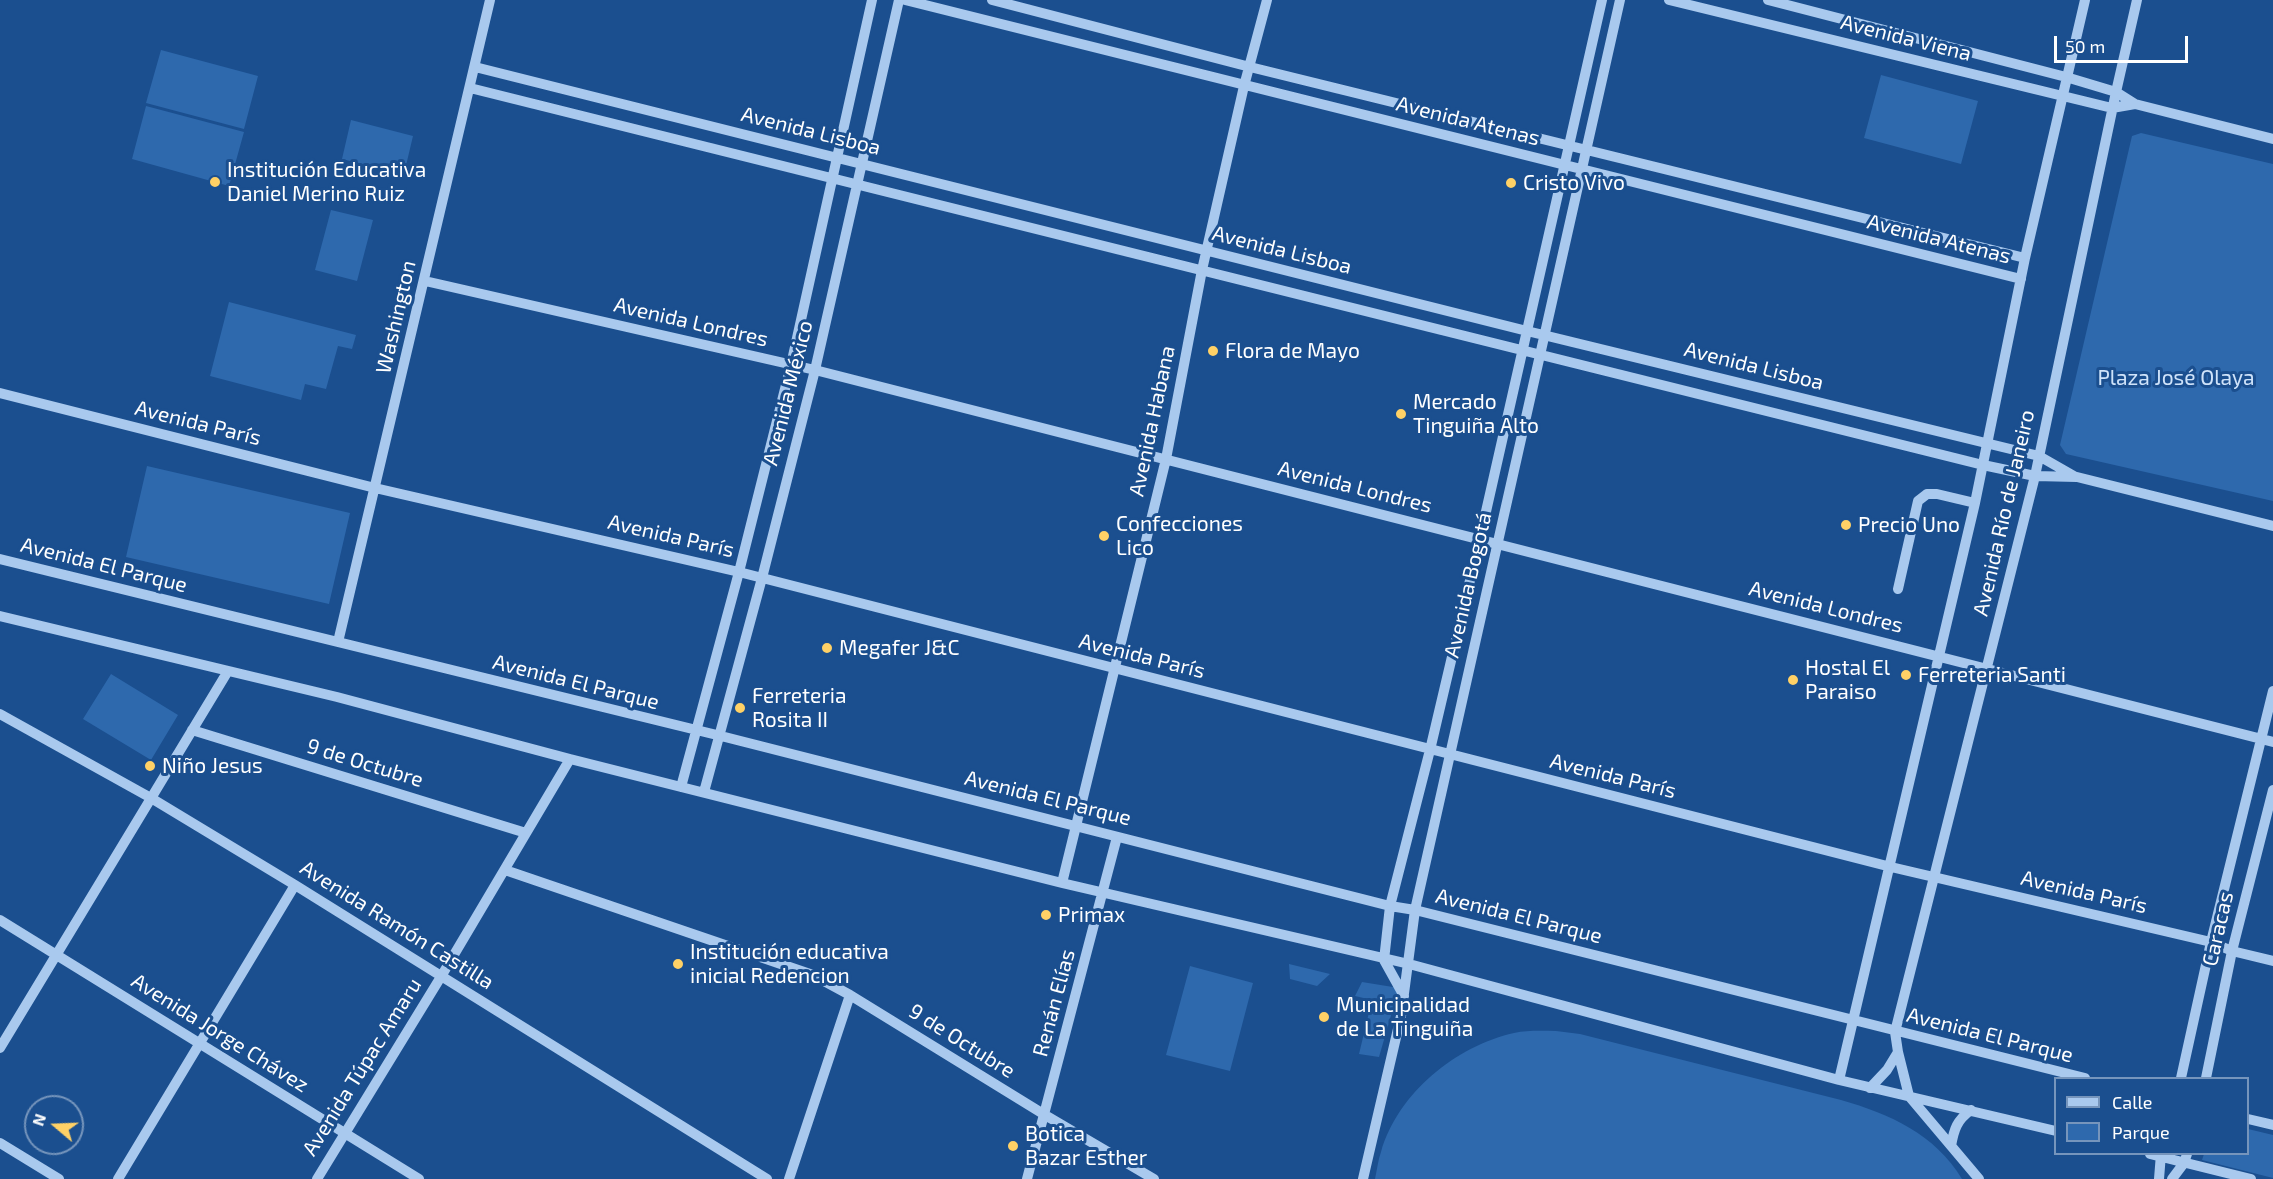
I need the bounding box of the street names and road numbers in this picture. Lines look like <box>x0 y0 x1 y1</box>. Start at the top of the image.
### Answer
street label: Avenida Viena <box>1838 10 1974 66</box>
street label: Avenida Atenas <box>1394 91 1542 151</box>
street label: Avenida Lisboa <box>739 102 883 160</box>
street label: Avenida Atenas <box>1865 209 2013 269</box>
street label: Avenida Lisboa <box>1210 221 1354 279</box>
street label: Washington <box>371 258 421 376</box>
street label: Avenida Londres <box>611 292 771 352</box>
street label: Avenida México <box>758 318 818 468</box>
street label: Avenida Lisboa <box>1682 337 1826 395</box>
street label: Avenida Habana <box>1124 343 1180 499</box>
street label: Avenida París <box>132 395 264 451</box>
street label: Avenida Río de Janeiro <box>1968 407 2040 619</box>
street label: Avenida Londres <box>1276 456 1434 518</box>
street label: Avenida París <box>605 509 737 563</box>
street label: Avenida Bogotá <box>1439 510 1497 660</box>
street label: Avenida El Parque <box>18 532 190 598</box>
street label: Avenida Londres <box>1747 576 1905 638</box>
street label: Avenida París <box>1076 628 1208 684</box>
street label: Avenida El Parque <box>490 649 662 715</box>
street label: 9 de Octubre <box>304 733 426 793</box>
street label: Avenida París <box>1547 748 1679 804</box>
street label: Avenida El Parque <box>962 765 1134 831</box>
street label: Avenida Ramón Castilla <box>295 855 499 995</box>
street label: Avenida París <box>2018 865 2150 919</box>
street label: Avenida El Parque <box>1433 883 1605 949</box>
street label: Caracas <box>2197 889 2239 969</box>
street label: Renán Elías <box>1028 947 1080 1059</box>
street label: Avenida Jorge Chávez <box>127 968 313 1098</box>
street label: Avenida Túpac Amaru <box>297 973 427 1161</box>
street label: 9 de Octubre <box>904 998 1020 1084</box>
street label: Avenida El Parque <box>1904 1002 2076 1068</box>

